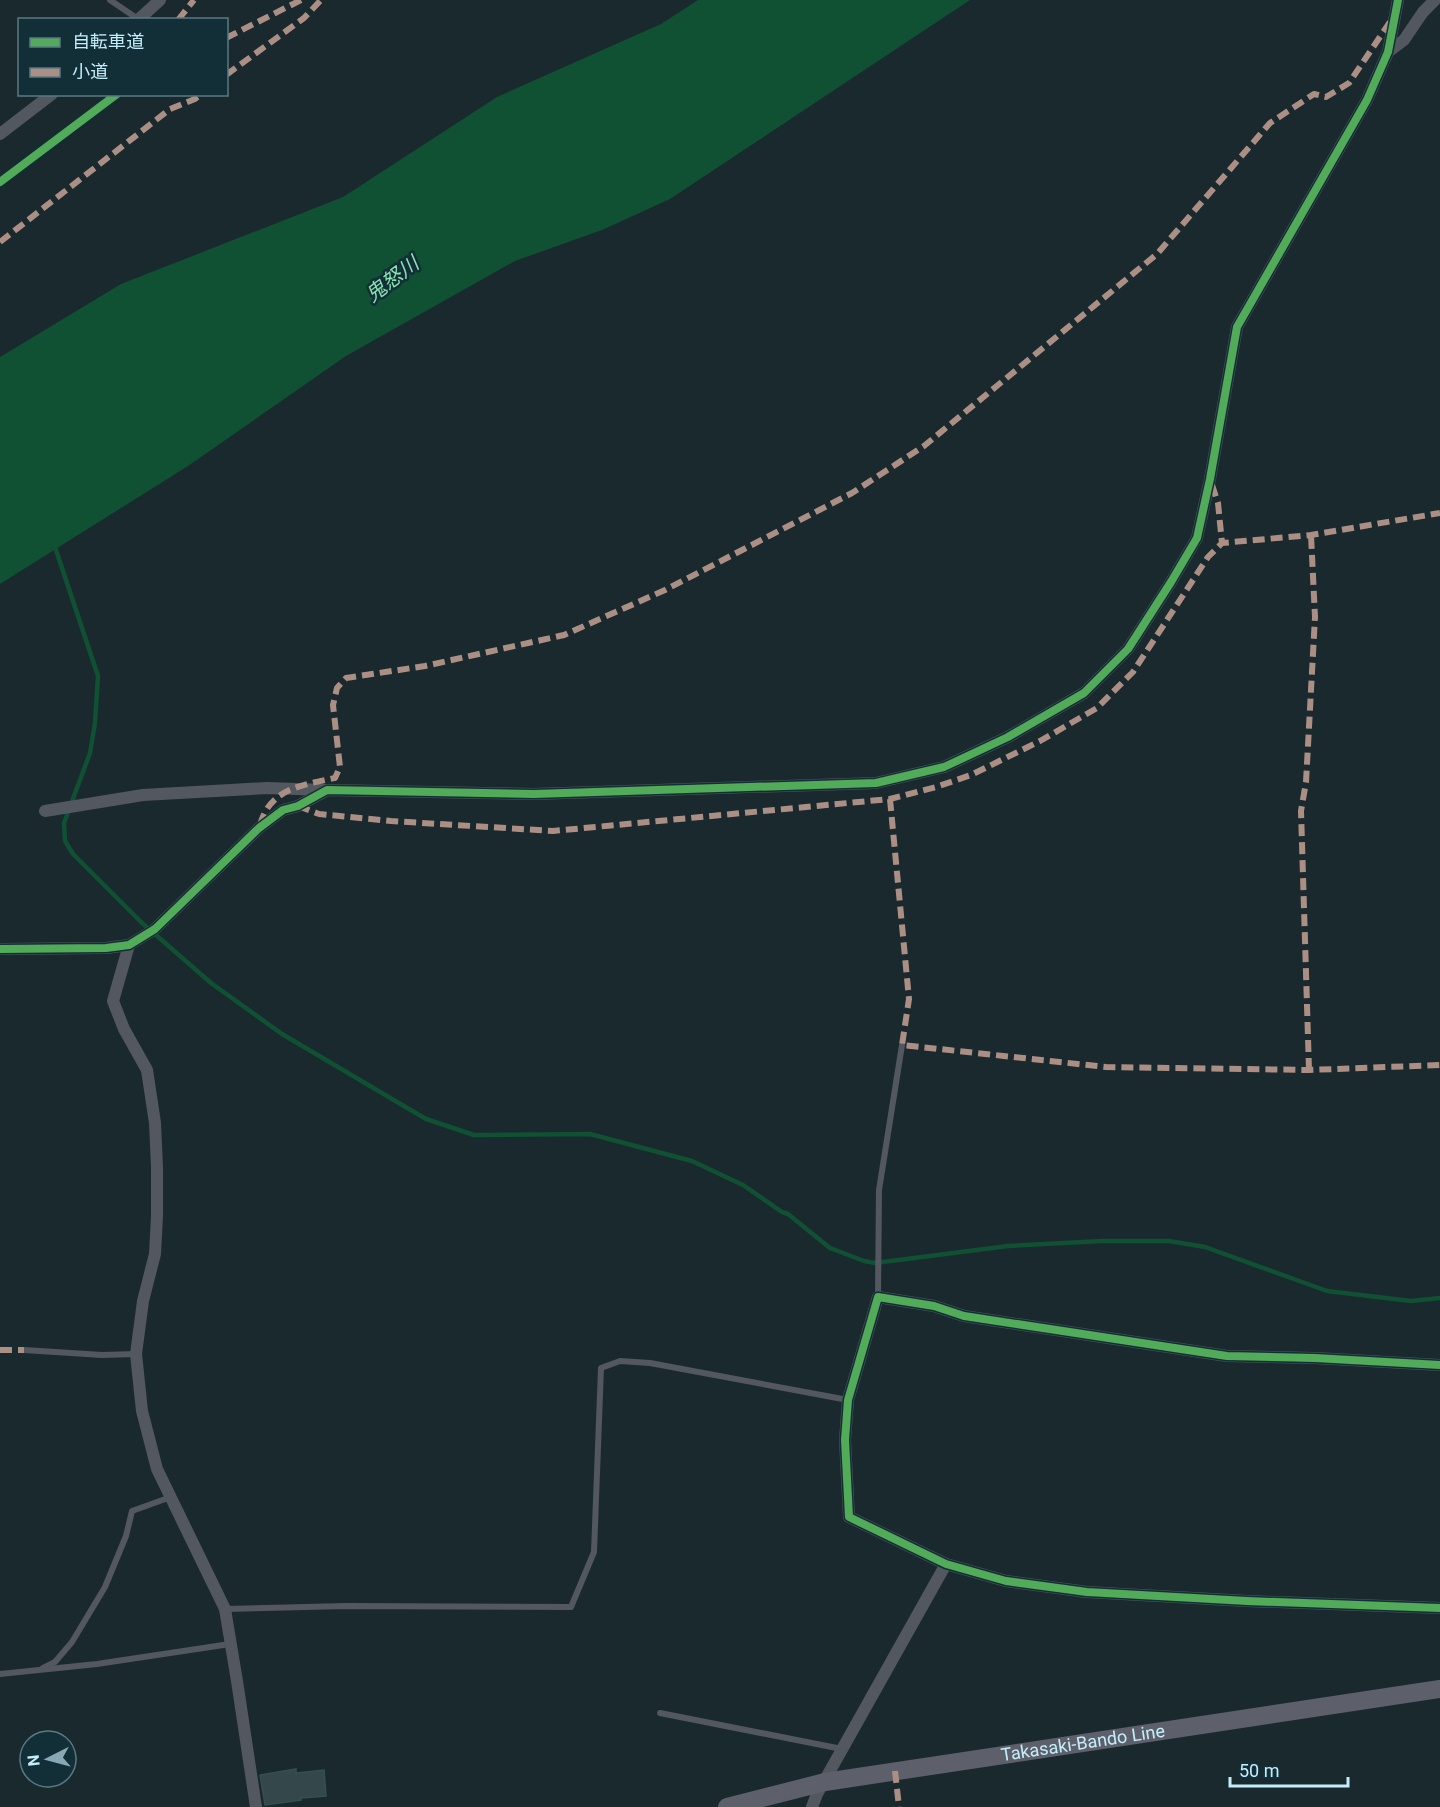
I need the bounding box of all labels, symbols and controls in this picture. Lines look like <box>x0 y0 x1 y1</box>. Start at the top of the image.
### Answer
legend <box>18 18 228 96</box>
text: 自転車道 <box>72 31 144 52</box>
text: 小道 <box>72 61 108 82</box>
water label: 鬼怒川 <box>361 250 425 307</box>
street label: Takasaki-Bando Line <box>999 1720 1166 1765</box>
north arrow <box>18 1729 78 1789</box>
scale bar <box>1230 1750 1348 1788</box>
text: N <box>24 1754 44 1767</box>
text: 50 m <box>1239 1760 1279 1781</box>

